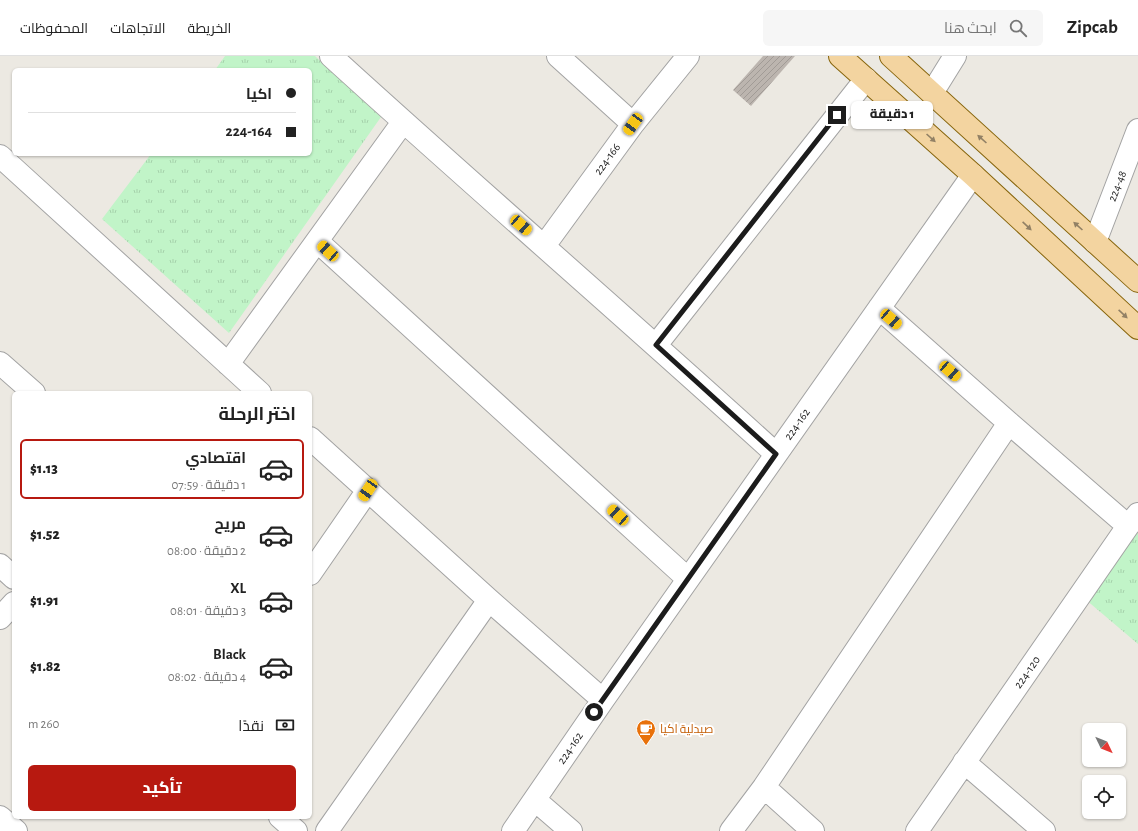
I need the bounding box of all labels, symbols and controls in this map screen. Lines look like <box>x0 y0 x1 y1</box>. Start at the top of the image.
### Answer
search box <box>763 10 1043 46</box>
icon: search <box>1007 17 1029 39</box>
text: Zipcab <box>1067 18 1118 37</box>
text: ابحث هنا <box>944 21 997 36</box>
text: المحفوظات <box>20 22 88 36</box>
text: الاتجاهات <box>110 22 166 36</box>
text: الخريطة <box>188 22 231 36</box>
text: اكيا <box>246 87 272 102</box>
callout: 1 دقيقة <box>851 101 933 129</box>
route end <box>828 106 846 124</box>
text: 1 دقيقة <box>870 108 914 121</box>
car <box>621 111 645 137</box>
text: 224-164 <box>226 124 272 139</box>
one-way arrow <box>927 133 936 142</box>
one-way arrow <box>977 134 987 143</box>
street label: 224-166 <box>592 141 623 177</box>
street label: 224-48 <box>1106 169 1128 203</box>
car <box>508 213 534 237</box>
one-way arrow <box>1022 221 1032 230</box>
one-way arrow <box>1073 221 1083 231</box>
car <box>315 239 341 263</box>
car <box>878 307 904 331</box>
one-way arrow <box>1118 309 1128 319</box>
car <box>937 359 963 383</box>
text: اختر الرحلة <box>218 406 296 424</box>
street label: 224-162 <box>782 406 812 442</box>
text: اقتصادي <box>186 451 246 466</box>
icon: car <box>258 451 294 487</box>
text: $1.13 <box>30 461 58 476</box>
car <box>356 477 380 503</box>
text: 1 دقيقة · 07:59 <box>171 479 246 492</box>
car <box>605 503 631 527</box>
text: مريح <box>214 517 246 532</box>
icon: car <box>258 517 294 553</box>
text: $1.52 <box>30 527 60 542</box>
text: 2 دقيقة · 08:00 <box>167 545 246 558</box>
text: XL <box>230 581 246 596</box>
icon: car <box>258 583 294 619</box>
text: $1.91 <box>30 593 59 608</box>
text: 3 دقيقة · 08:01 <box>170 605 246 618</box>
text: Black <box>213 647 246 662</box>
icon: car <box>258 649 294 685</box>
street label: 224-120 <box>1012 654 1042 690</box>
text: $1.82 <box>30 659 61 674</box>
text: 4 دقيقة · 08:02 <box>168 671 246 684</box>
route start <box>585 703 603 721</box>
icon: cash <box>274 714 296 736</box>
text: 260 m <box>28 718 59 731</box>
cafe icon: صيدلية اكيا <box>635 718 657 746</box>
text: نقدًا <box>238 719 264 734</box>
place label: صيدلية اكيا <box>660 723 713 736</box>
north arrow <box>1082 723 1126 767</box>
map controls <box>1082 723 1126 819</box>
street label: 224-162 <box>555 729 585 766</box>
button: تأكيد <box>28 765 296 811</box>
button: locate <box>1082 775 1126 819</box>

